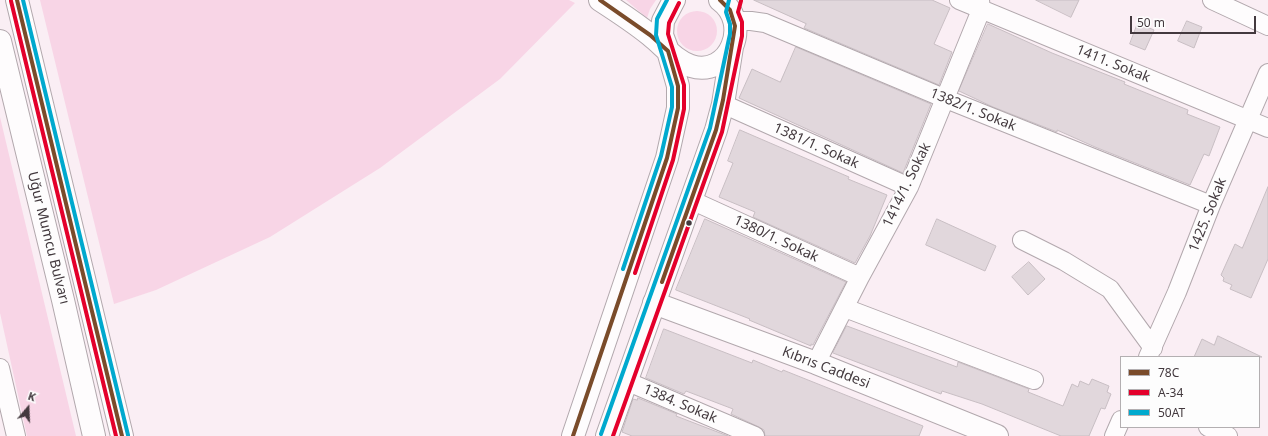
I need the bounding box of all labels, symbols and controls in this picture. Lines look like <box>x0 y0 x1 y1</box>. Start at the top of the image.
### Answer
scale bar <box>1132 8 1258 34</box>
text: 50 m <box>1137 14 1165 31</box>
street label: 1411. Sokak <box>1074 42 1152 86</box>
street label: 1382/1. Sokak <box>927 85 1019 135</box>
street label: 1381/1. Sokak <box>771 120 861 172</box>
street label: 1414/1. Sokak <box>879 140 935 230</box>
street label: Uğur Mumcu Bulvarı <box>23 170 73 306</box>
street label: 1425. Sokak <box>1186 176 1230 254</box>
street label: 1380/1. Sokak <box>731 212 821 266</box>
unlabelled marker <box>684 218 694 228</box>
street label: Kıbrıs Caddesi <box>780 344 872 392</box>
legend <box>1120 356 1260 428</box>
text: 78C <box>1158 364 1179 381</box>
street label: 1384. Sokak <box>641 381 719 427</box>
text: A-34 <box>1158 384 1183 401</box>
north arrow <box>8 388 48 428</box>
text: K <box>26 388 38 404</box>
text: 50AT <box>1158 404 1185 421</box>

